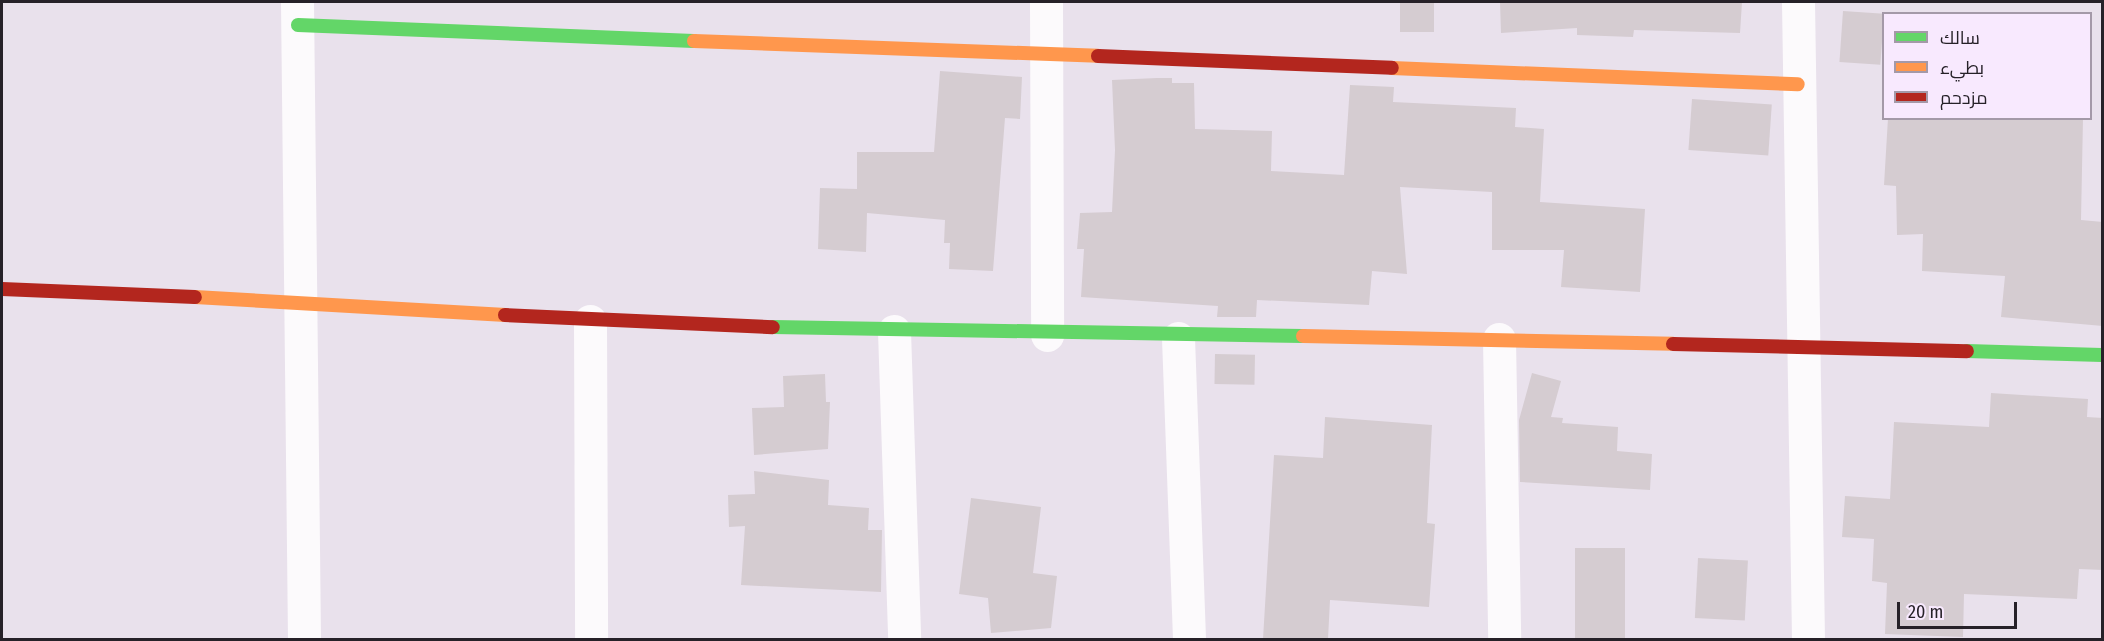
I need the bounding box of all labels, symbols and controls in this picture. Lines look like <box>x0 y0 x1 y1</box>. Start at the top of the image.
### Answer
legend <box>1882 12 2092 120</box>
text: سالك <box>1940 27 1980 49</box>
text: بطيء <box>1940 57 1984 79</box>
text: مزدحم <box>1940 87 1988 109</box>
scale bar <box>1900 590 2020 628</box>
text: 20 m <box>1908 601 1943 623</box>

